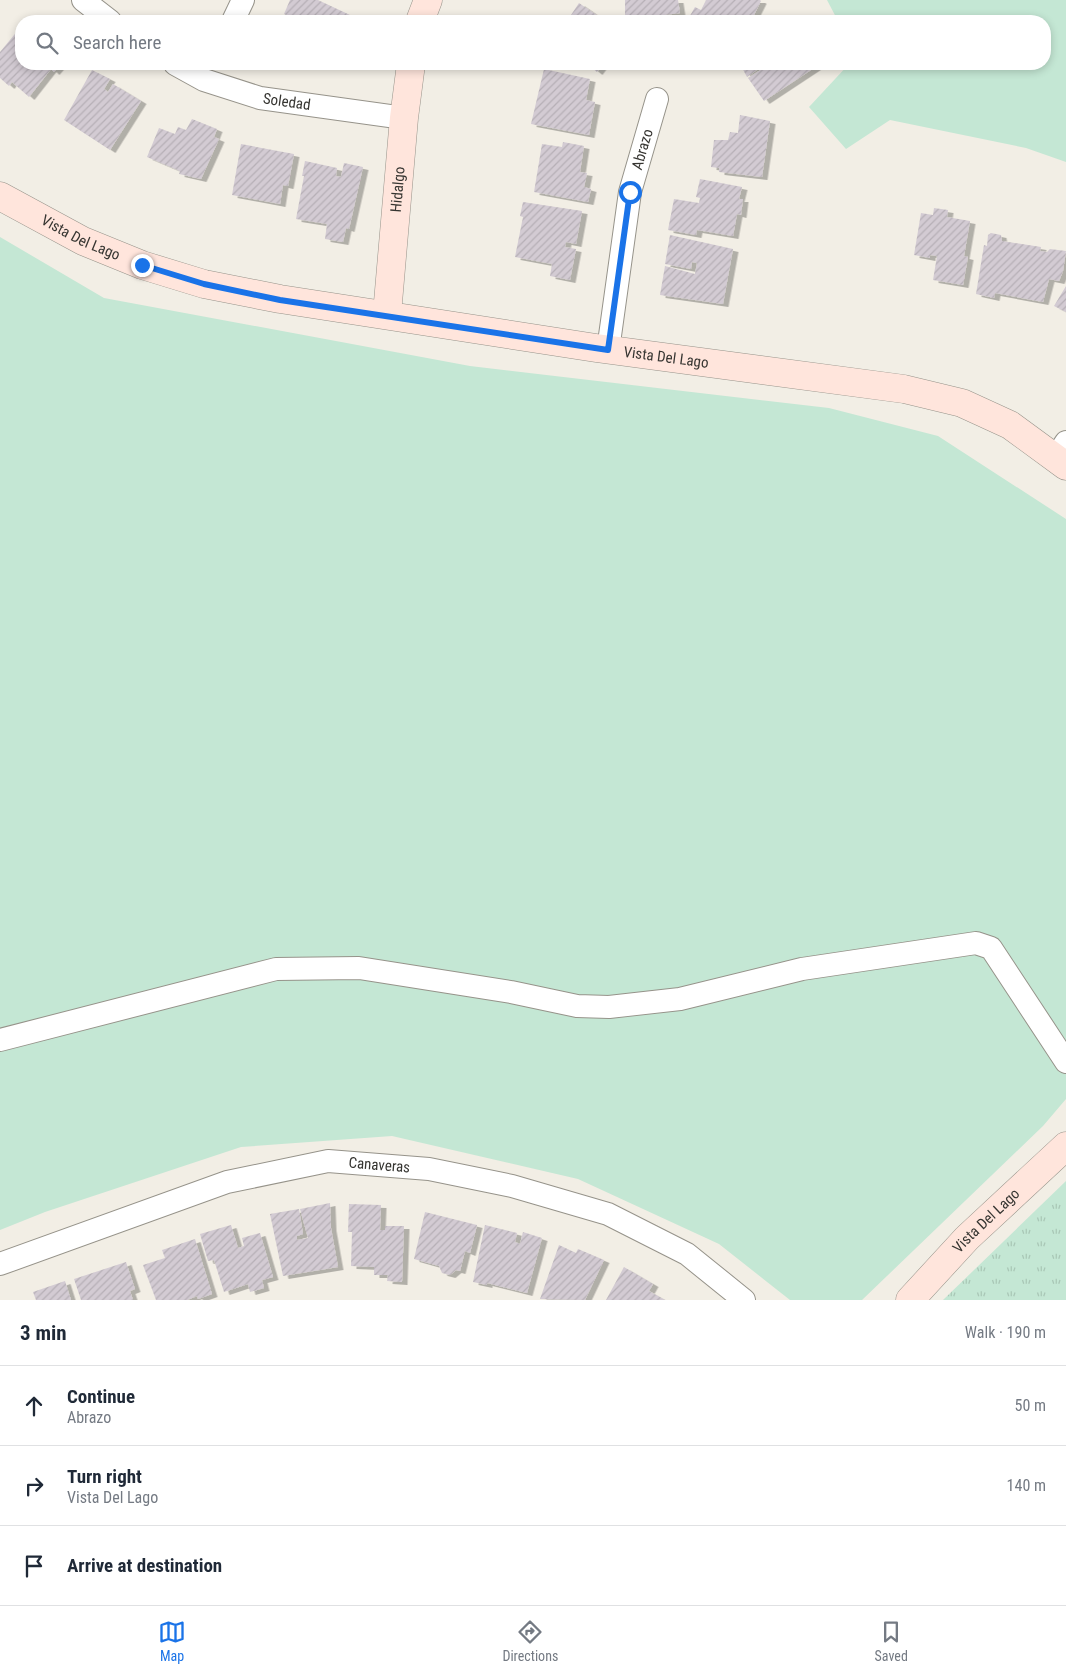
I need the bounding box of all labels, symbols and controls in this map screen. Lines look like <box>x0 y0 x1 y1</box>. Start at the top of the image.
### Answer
search box <box>15 15 1051 70</box>
icon: search <box>33 29 61 57</box>
text: Search here <box>73 31 161 54</box>
street label: Soledad <box>262 90 312 114</box>
street label: Abrazo <box>628 127 657 172</box>
street label: Hidalgo <box>387 166 409 213</box>
route start <box>619 181 642 204</box>
street label: Vista Del Lago <box>38 211 123 264</box>
route end <box>131 254 154 277</box>
street label: Vista Del Lago <box>623 343 710 372</box>
street label: Canaveras <box>348 1154 411 1176</box>
street label: Vista Del Lago <box>949 1185 1023 1257</box>
text: 3 min <box>20 1321 67 1345</box>
text: Walk · 190 m <box>965 1323 1046 1342</box>
text: Continue <box>67 1385 135 1408</box>
icon: ahead <box>20 1392 48 1420</box>
text: 50 m <box>1014 1396 1046 1415</box>
text: Abrazo <box>67 1408 111 1427</box>
text: Turn right <box>67 1465 142 1488</box>
icon: right <box>20 1472 48 1500</box>
text: 140 m <box>1007 1476 1046 1495</box>
text: Vista Del Lago <box>67 1488 158 1507</box>
icon: arrive <box>20 1552 48 1580</box>
text: Arrive at destination <box>67 1554 222 1577</box>
tab: Map <box>158 1618 186 1664</box>
tab: Directions <box>502 1618 558 1664</box>
tab: Saved <box>875 1618 908 1664</box>

